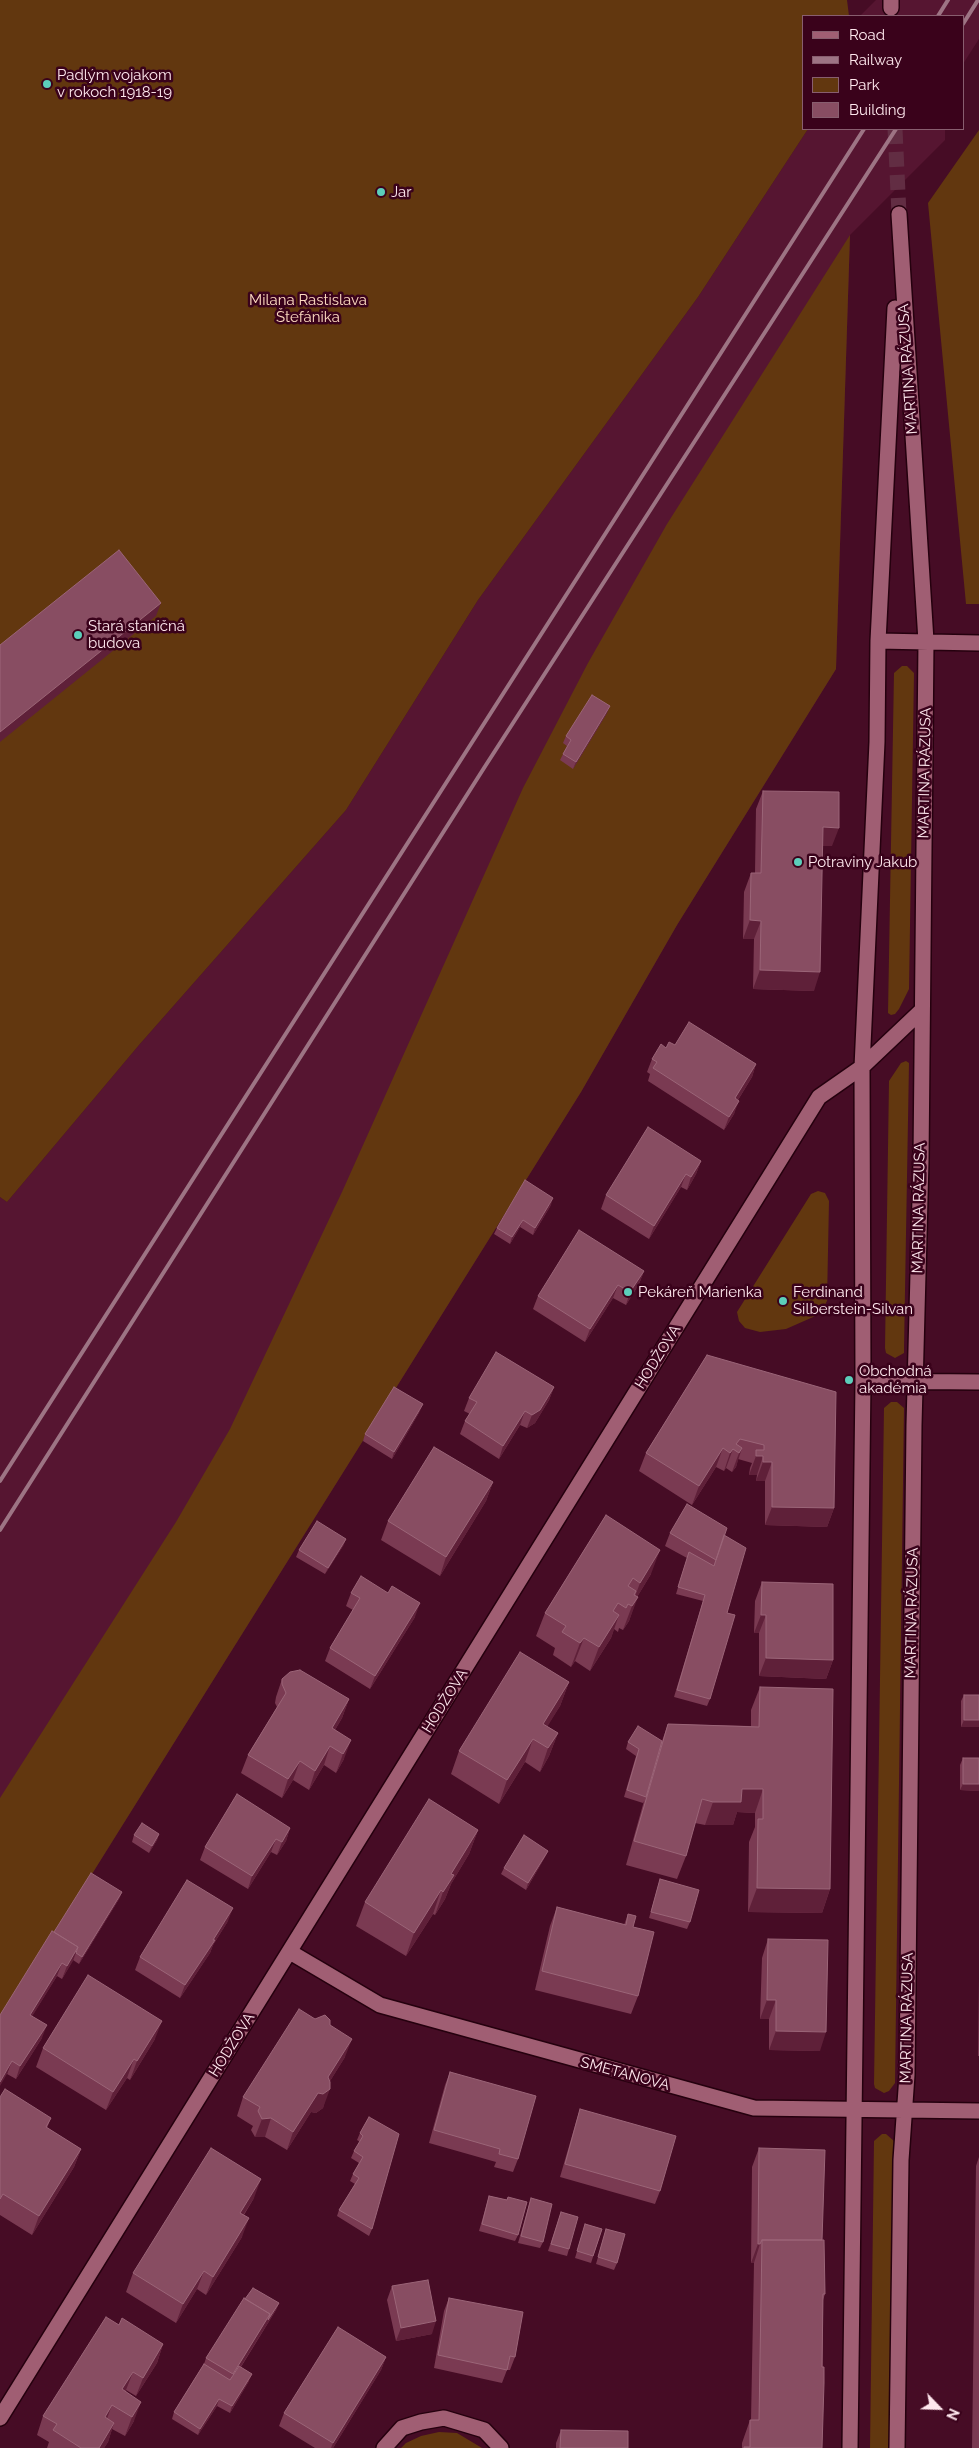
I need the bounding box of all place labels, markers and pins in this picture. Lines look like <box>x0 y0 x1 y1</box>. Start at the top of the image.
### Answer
place label: Padlým vojakom v rokoch 1918-19 <box>57 66 172 101</box>
marker: Padlým vojakom v rokoch 1918-19 <box>41 78 53 90</box>
place label: Jar <box>391 183 412 201</box>
marker: Jar <box>375 186 387 198</box>
place label: Stará staničná budova <box>88 617 185 652</box>
marker: Stará staničná budova <box>72 629 84 641</box>
place label: Potraviny Jakub <box>808 853 917 871</box>
marker: Potraviny Jakub <box>792 856 804 868</box>
place label: Pekáreň Marienka <box>638 1283 762 1301</box>
place label: Ferdinand Silberstein-Silvan <box>793 1283 913 1318</box>
marker: Pekáreň Marienka <box>622 1286 634 1298</box>
marker: Ferdinand Silberstein-Silvan <box>777 1295 789 1307</box>
place label: Obchodná akadémia <box>859 1362 932 1397</box>
marker: Obchodná akadémia <box>843 1374 855 1386</box>

